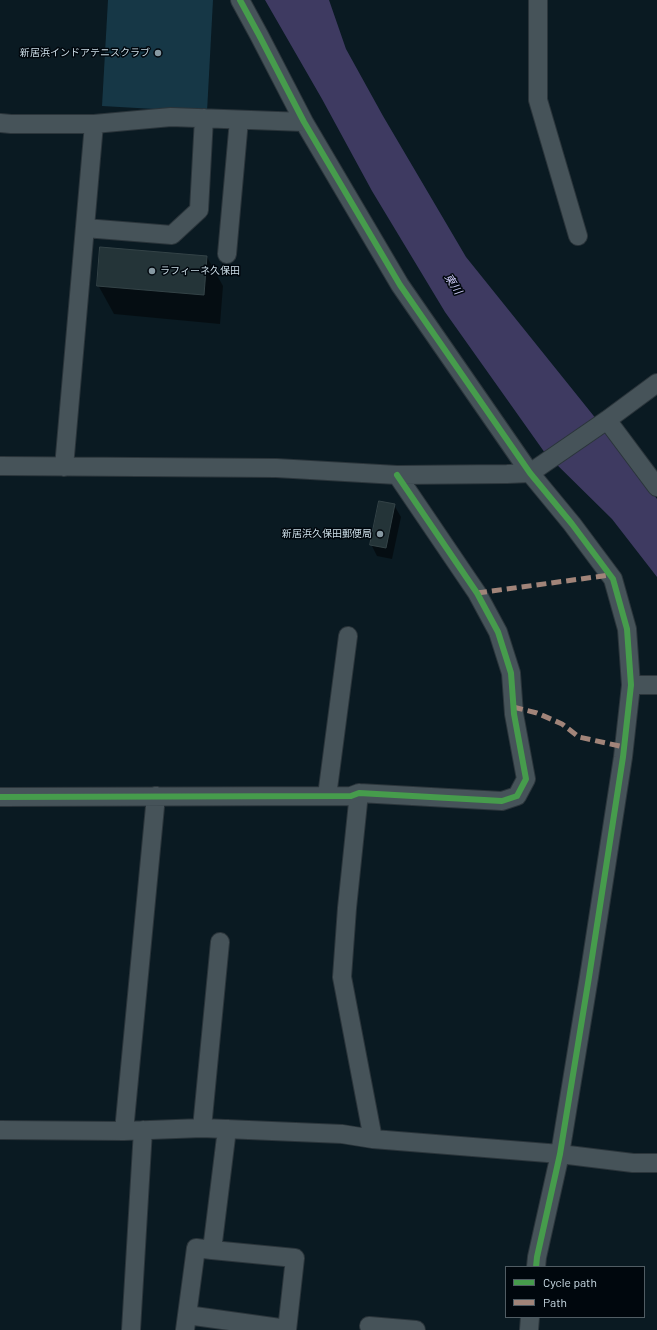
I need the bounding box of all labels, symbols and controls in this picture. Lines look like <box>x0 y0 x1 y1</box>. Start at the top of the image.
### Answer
place label: 新居浜インドアテニスクラブ <box>20 47 150 59</box>
marker: 新居浜インドアテニスクラブ <box>153 48 163 58</box>
place label: ラフィーネ久保田 <box>160 265 240 277</box>
marker: ラフィーネ久保田 <box>147 266 157 276</box>
water label: 東川 <box>441 271 465 297</box>
place label: 新居浜久保田郵便局 <box>282 528 372 540</box>
marker: 新居浜久保田郵便局 <box>375 529 385 539</box>
legend <box>505 1266 645 1318</box>
text: Cycle path <box>543 1275 597 1289</box>
text: Path <box>543 1295 567 1309</box>

